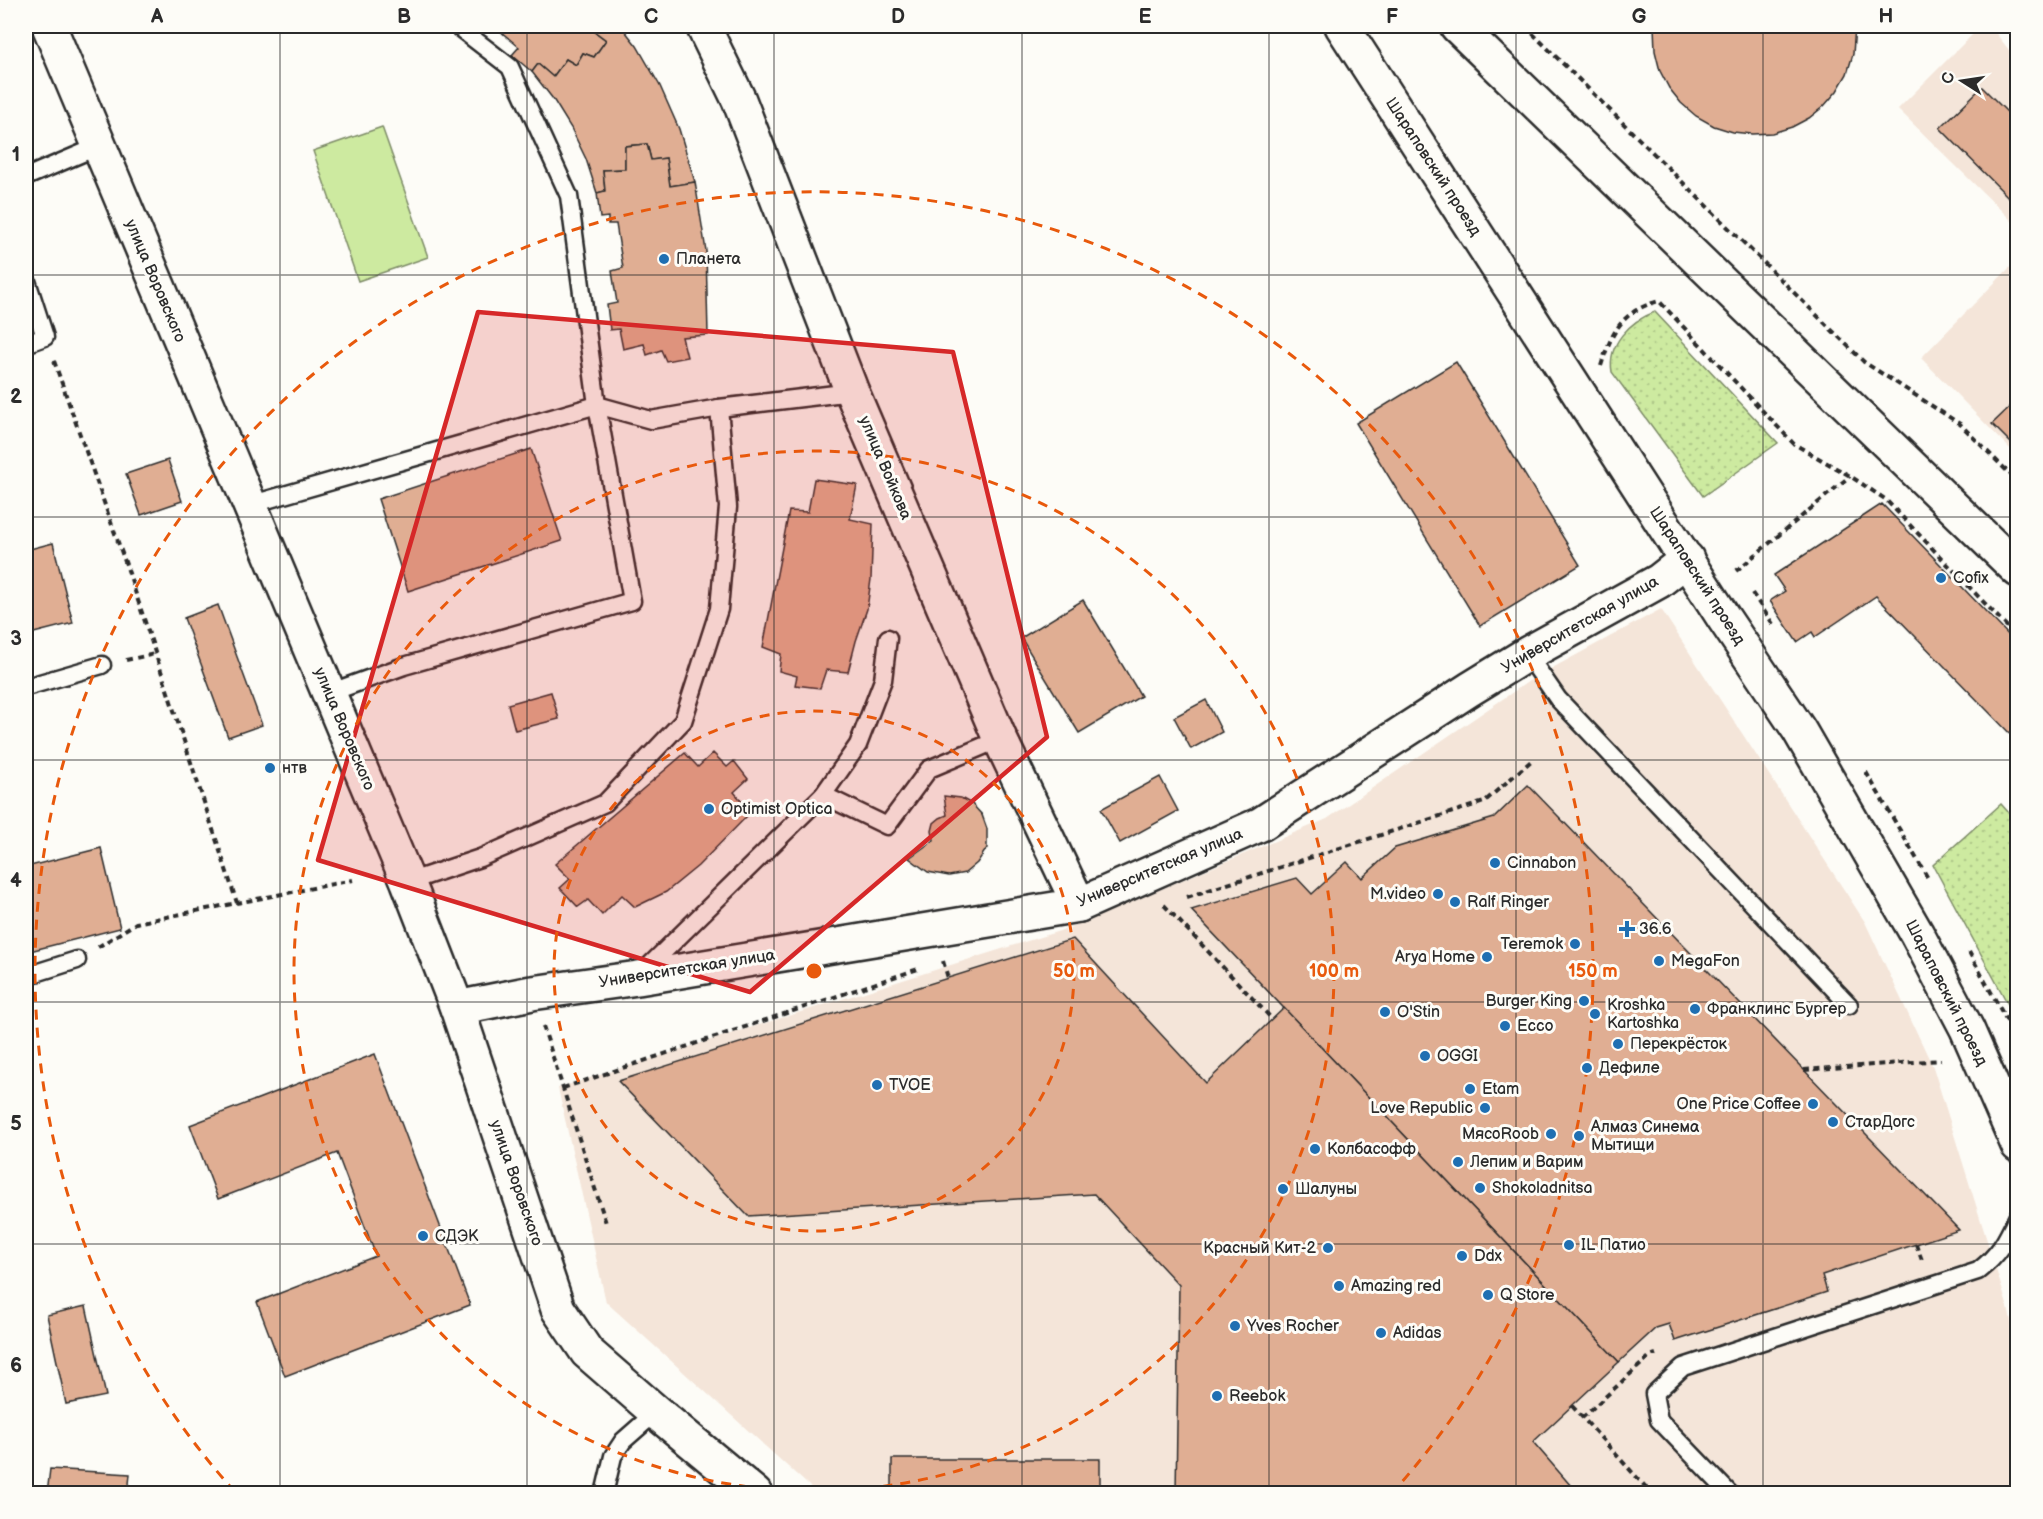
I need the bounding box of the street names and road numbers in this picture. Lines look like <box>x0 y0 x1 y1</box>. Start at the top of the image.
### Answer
street label: Шараповский проезд <box>1381 94 1485 240</box>
street label: улица Воровского <box>121 217 189 345</box>
street label: улица Войкова <box>855 413 916 523</box>
street label: Шараповский проезд <box>1645 503 1749 649</box>
street label: Университетская улица <box>1498 572 1662 678</box>
street label: улица Воровского <box>310 665 378 793</box>
street label: Университетская улица <box>1074 824 1246 912</box>
street label: Шараповский проезд <box>1901 917 1991 1069</box>
street label: Университетская улица <box>598 946 777 992</box>
street label: улица Воровского <box>486 1118 546 1248</box>

